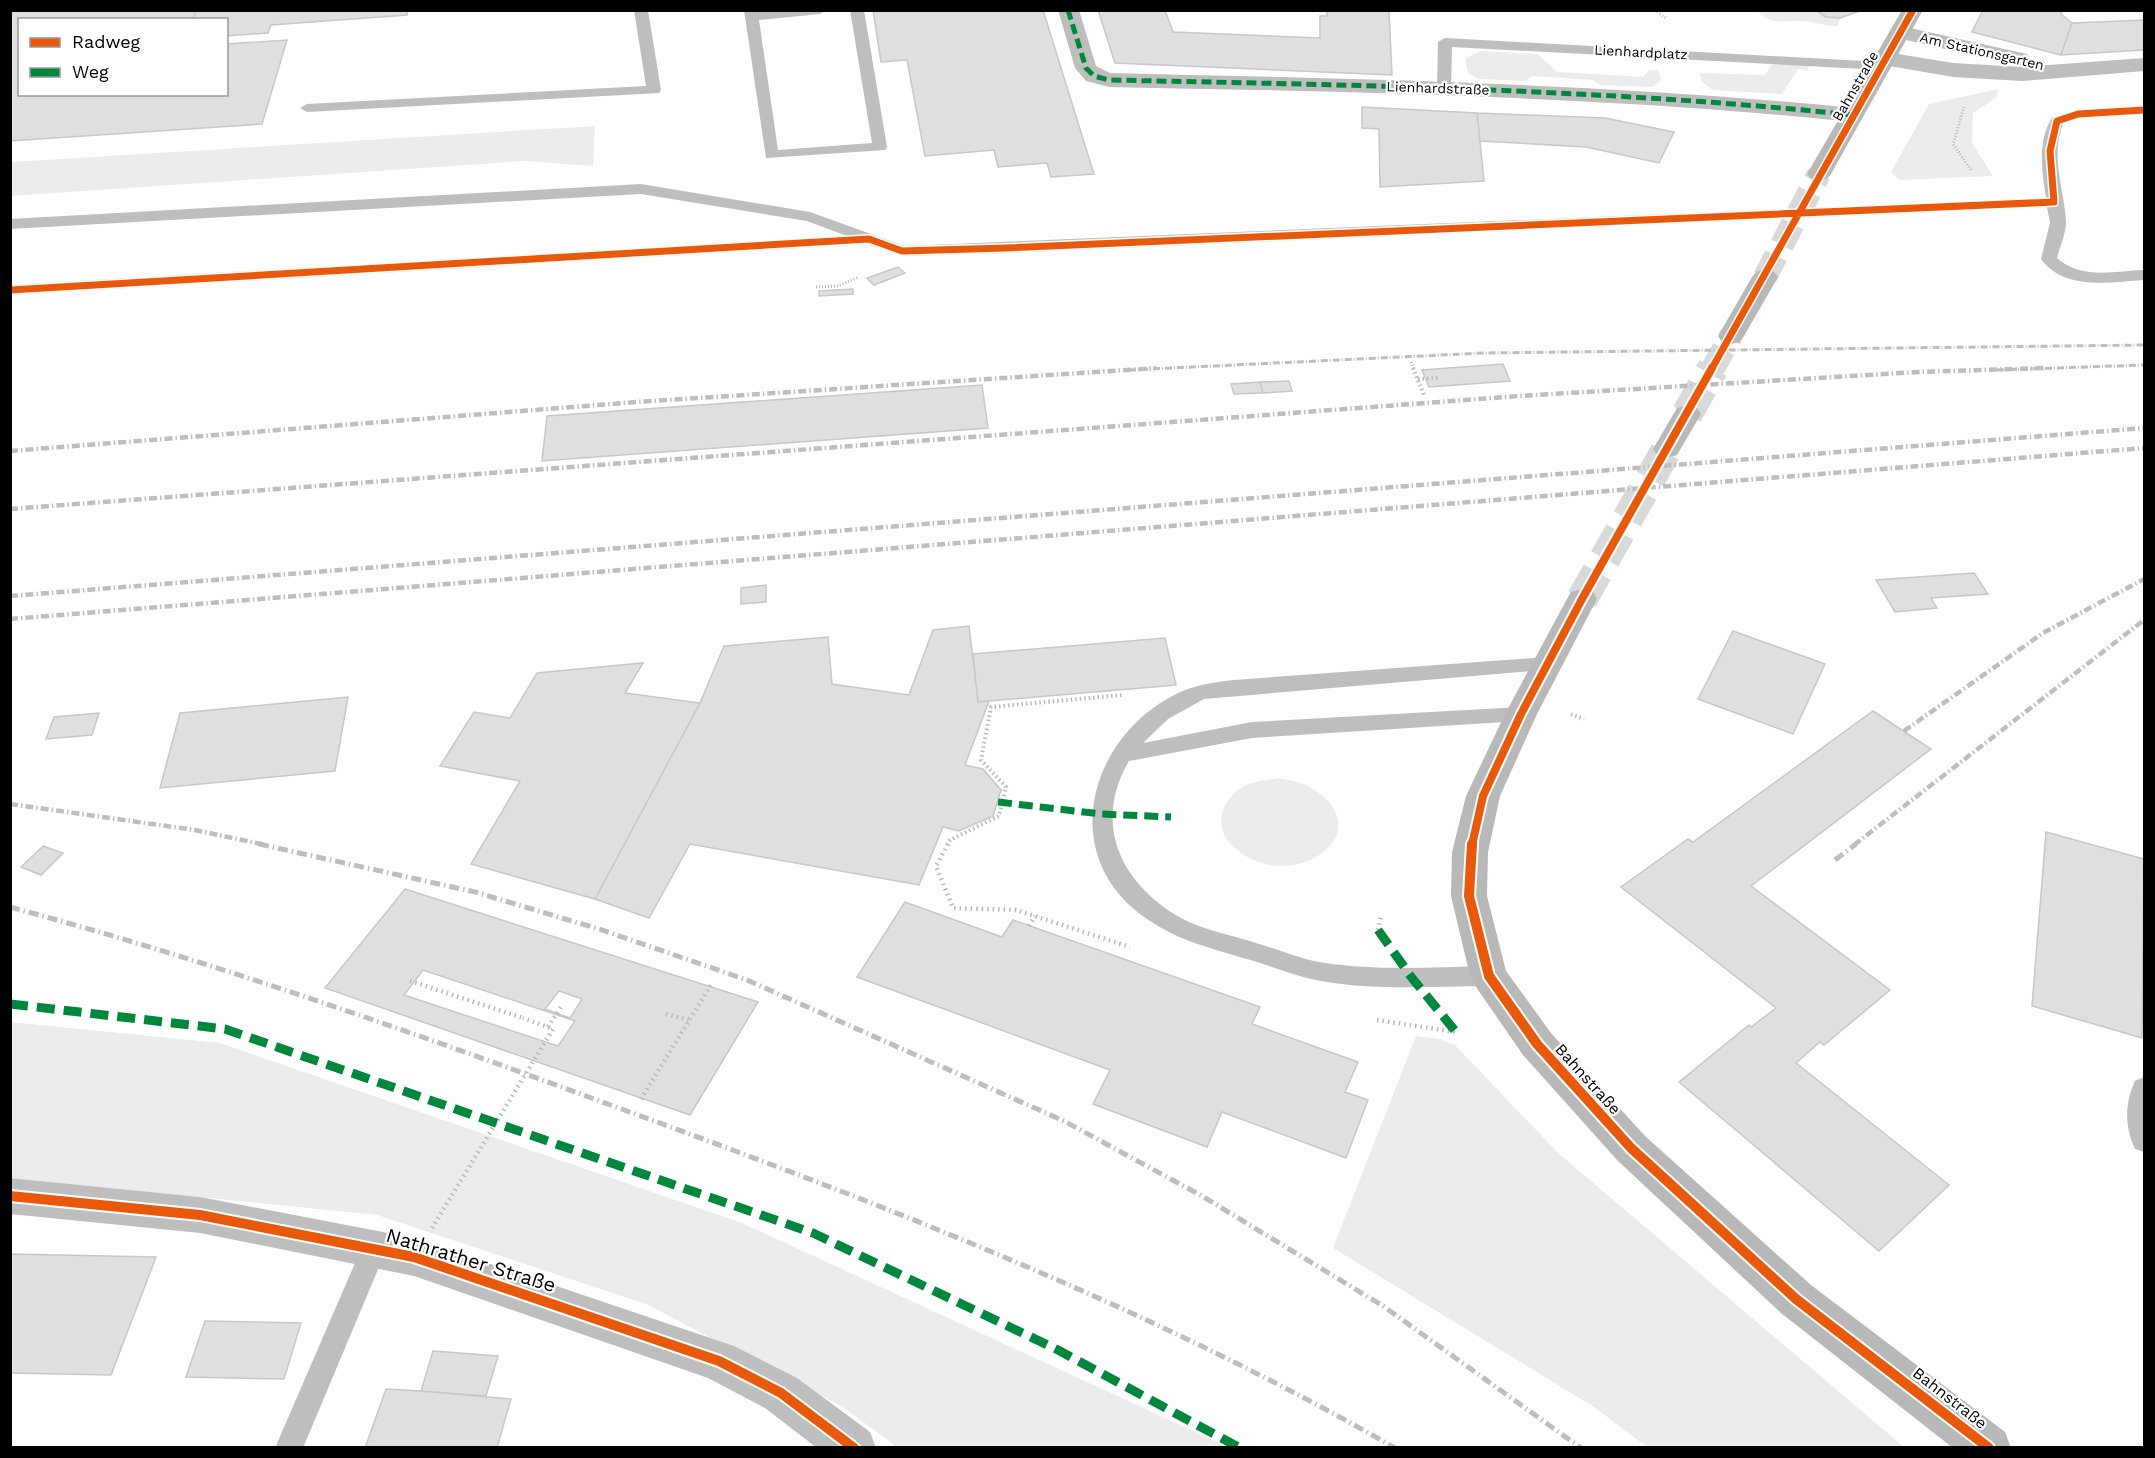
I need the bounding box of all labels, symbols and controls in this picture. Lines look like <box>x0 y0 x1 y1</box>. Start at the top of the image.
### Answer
legend <box>18 18 228 96</box>
street label: Am Stationsgarten <box>1918 29 2046 73</box>
text: Radweg <box>72 31 141 52</box>
street label: Lienhardplatz <box>1594 42 1688 62</box>
street label: Bahnstraße <box>1829 48 1881 124</box>
text: Weg <box>72 61 109 82</box>
street label: Lienhardstraße <box>1386 78 1490 98</box>
street label: Bahnstraße <box>1551 1040 1625 1118</box>
street label: Nathrather Straße <box>383 1223 559 1297</box>
street label: Bahnstraße <box>1909 1363 1991 1433</box>

